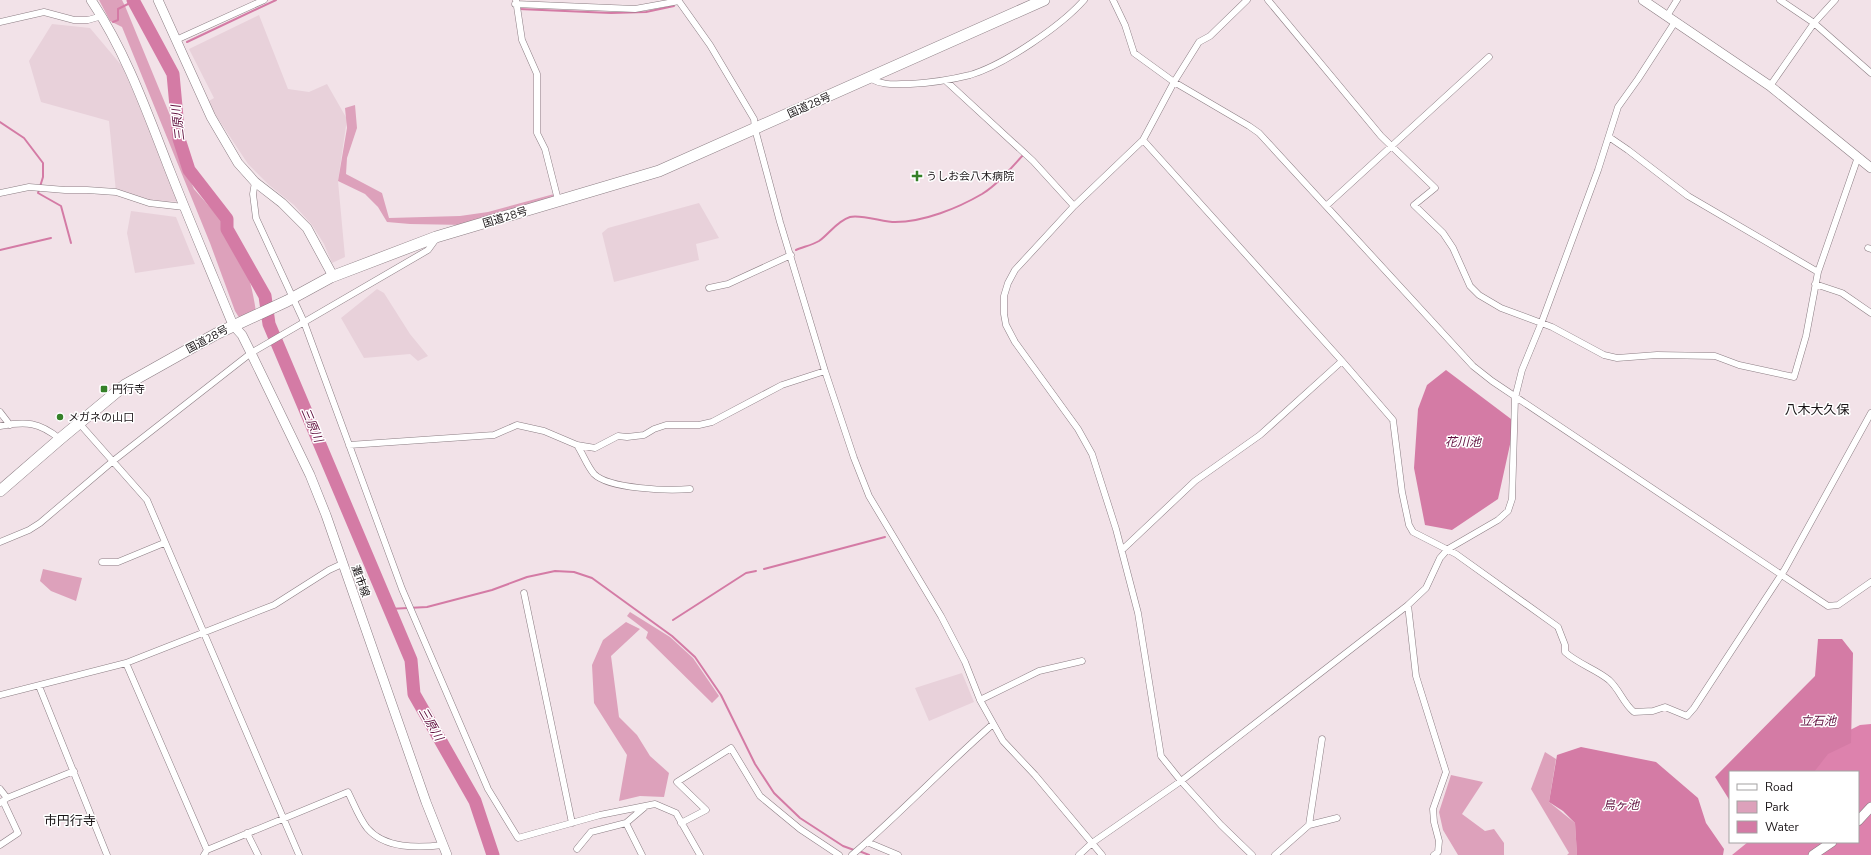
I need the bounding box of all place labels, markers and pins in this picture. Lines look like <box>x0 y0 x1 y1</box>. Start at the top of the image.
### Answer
place label: うしお会八木病院 <box>926 169 1014 184</box>
marker: うしお会八木病院 <box>911 170 923 182</box>
place label: 円行寺 <box>112 382 145 397</box>
marker: 円行寺 <box>99 384 109 394</box>
place label: メガネの山口 <box>68 410 134 425</box>
marker: メガネの山口 <box>55 412 65 422</box>

